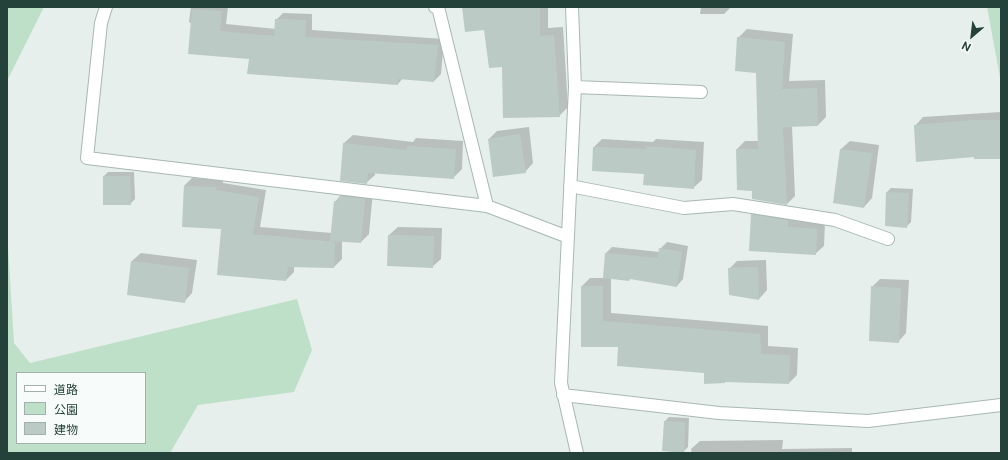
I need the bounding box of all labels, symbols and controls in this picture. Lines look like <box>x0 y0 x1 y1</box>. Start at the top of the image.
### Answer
north arrow <box>952 16 992 56</box>
text: N <box>960 39 973 54</box>
legend <box>16 372 146 444</box>
text: 道路 <box>54 383 78 397</box>
text: 公園 <box>54 403 78 417</box>
text: 建物 <box>54 423 78 437</box>

